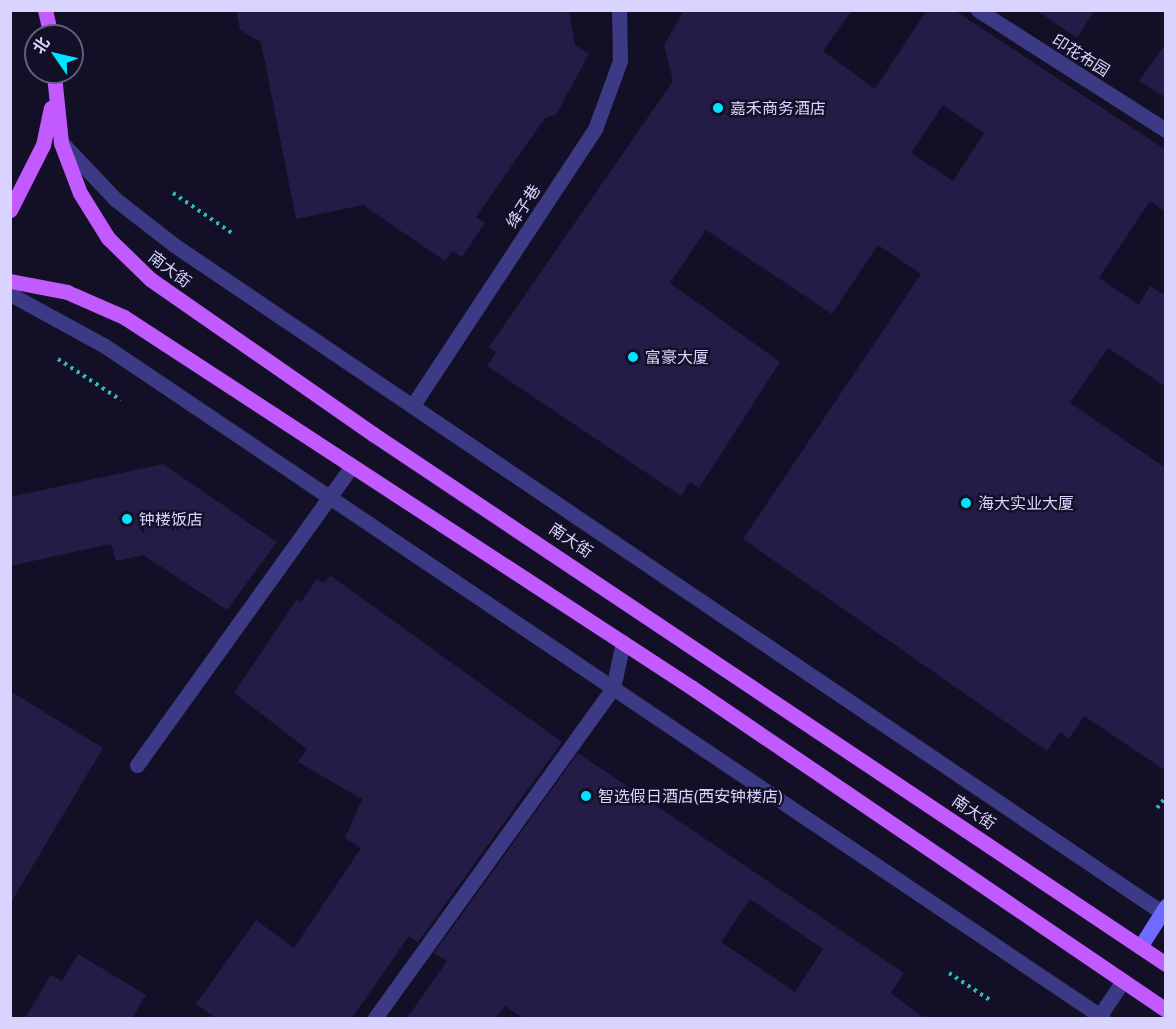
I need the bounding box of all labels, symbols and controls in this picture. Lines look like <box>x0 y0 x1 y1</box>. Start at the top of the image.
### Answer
north arrow <box>24 24 84 84</box>
street label: 印花布园 <box>1049 30 1113 80</box>
text: 北 <box>27 32 54 58</box>
place label: 嘉禾商务酒店 <box>730 98 826 118</box>
marker: 嘉禾商务酒店 <box>711 101 725 115</box>
street label: 绛子巷 <box>502 181 544 231</box>
street label: 南大街 <box>145 247 195 291</box>
place label: 富豪大厦 <box>645 347 709 367</box>
marker: 富豪大厦 <box>626 350 640 364</box>
place label: 海大实业大厦 <box>978 493 1074 513</box>
marker: 海大实业大厦 <box>959 496 973 510</box>
place label: 钟楼饭店 <box>139 509 203 529</box>
marker: 钟楼饭店 <box>120 512 134 526</box>
street label: 南大街 <box>546 519 596 561</box>
place label: 智选假日酒店(西安钟楼店) <box>598 786 783 806</box>
marker: 智选假日酒店(西安钟楼店) <box>579 789 593 803</box>
street label: 南大街 <box>949 791 999 833</box>

